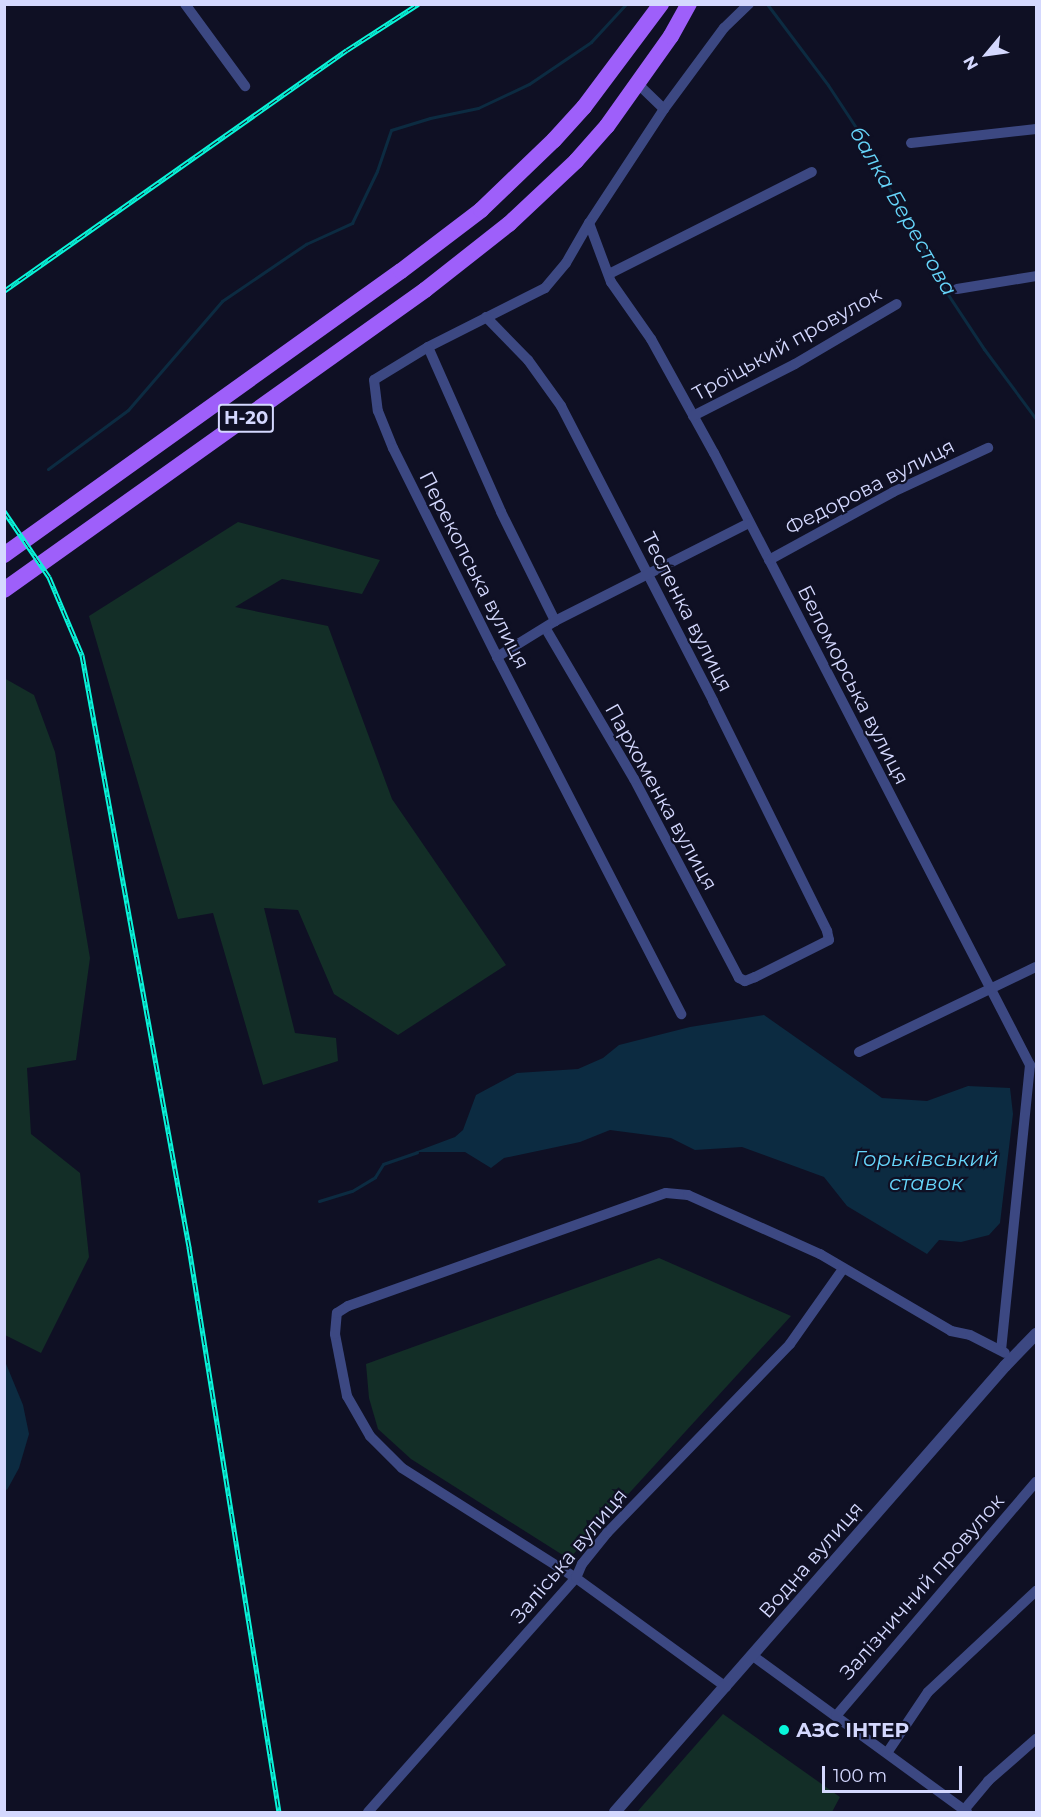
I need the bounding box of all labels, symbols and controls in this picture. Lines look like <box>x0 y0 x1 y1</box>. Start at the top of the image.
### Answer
north arrow <box>957 24 1017 84</box>
text: N <box>959 53 982 73</box>
water label: балка Берестова <box>844 122 962 300</box>
street label: Троїцький провулок <box>688 282 886 406</box>
road number: Н-20 <box>218 403 274 433</box>
street label: Федорова вулиця <box>781 434 959 540</box>
street label: Перекопська вулиця <box>414 467 534 673</box>
street label: Тесленка вулиця <box>636 528 738 696</box>
street label: Беломорська вулиця <box>792 581 914 789</box>
street label: Пархоменка вулиця <box>600 700 722 894</box>
water label: Горьківський ставок <box>854 1146 998 1196</box>
street label: Заліська вулиця <box>506 1484 632 1628</box>
street label: Залізничний провулок <box>835 1489 1009 1685</box>
street label: Водна вулиця <box>754 1497 868 1623</box>
place label: АЗС ІНТЕР <box>796 1718 909 1742</box>
marker: АЗС ІНТЕР <box>777 1723 791 1737</box>
scale bar <box>825 1754 964 1792</box>
text: 100 m <box>833 1765 887 1787</box>

